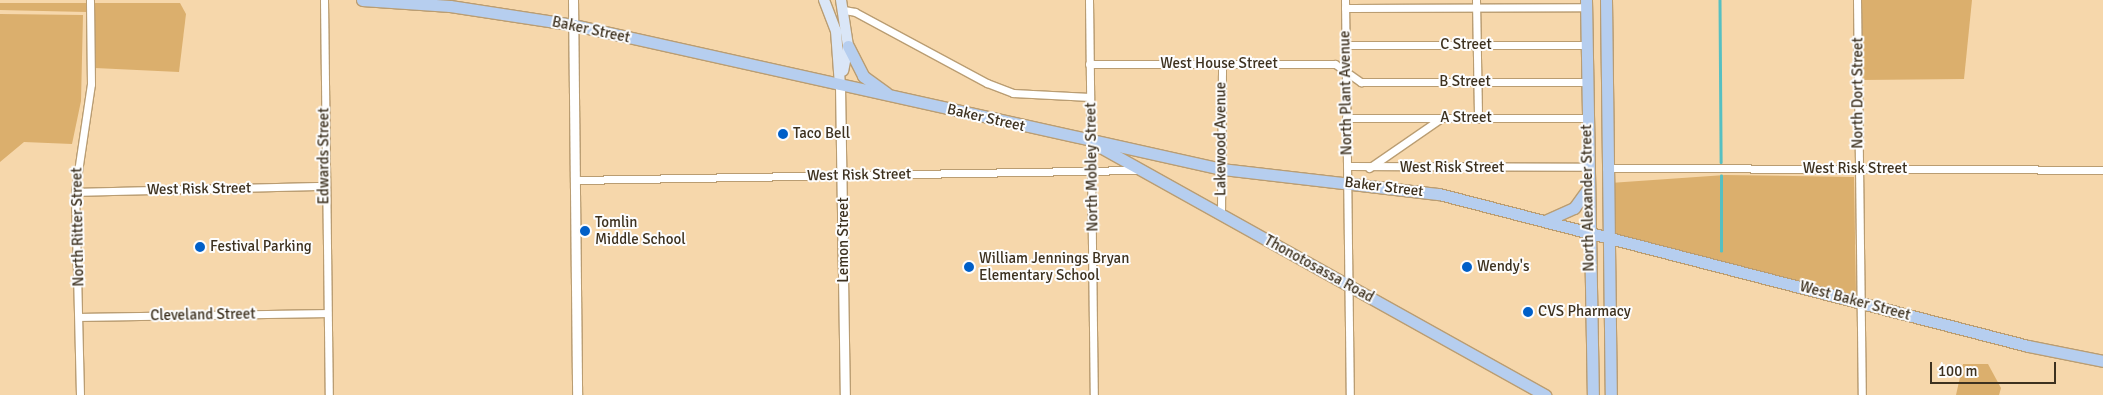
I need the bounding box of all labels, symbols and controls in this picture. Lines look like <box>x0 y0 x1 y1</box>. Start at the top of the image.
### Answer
street label: Baker Street <box>550 13 632 47</box>
street label: North Plant Avenue <box>1336 30 1356 156</box>
street label: C Street <box>1440 36 1492 54</box>
street label: North Dort Street <box>1849 37 1867 149</box>
street label: West House Street <box>1160 55 1278 73</box>
street label: B Street <box>1439 73 1491 91</box>
street label: Lakewood Avenue <box>1212 82 1230 196</box>
street label: Baker Street <box>945 100 1027 136</box>
street label: North Mobley Street <box>1082 102 1102 232</box>
street label: Edwards Street <box>315 108 333 204</box>
street label: A Street <box>1440 109 1492 127</box>
street label: North Alexander Street <box>1578 124 1598 272</box>
place label: Taco Bell <box>793 125 850 143</box>
marker: Taco Bell <box>777 128 789 140</box>
street label: West Risk Street <box>1400 159 1504 177</box>
street label: West Risk Street <box>1803 160 1907 178</box>
street label: West Risk Street <box>807 165 911 185</box>
street label: North Ritter Street <box>68 167 88 287</box>
street label: Baker Street <box>1344 173 1424 201</box>
street label: West Risk Street <box>147 179 251 199</box>
street label: Lemon Street <box>835 197 853 283</box>
place label: Tomlin Middle School <box>595 213 686 248</box>
marker: Tomlin Middle School <box>579 225 591 237</box>
street label: Thonotosassa Road <box>1261 231 1377 307</box>
place label: Festival Parking <box>210 238 312 256</box>
marker: Festival Parking <box>194 241 206 253</box>
place label: William Jennings Bryan Elementary School <box>979 249 1129 284</box>
place label: Wendy's <box>1477 258 1529 276</box>
marker: William Jennings Bryan Elementary School <box>963 261 975 273</box>
marker: Wendy's <box>1461 261 1473 273</box>
street label: West Baker Street <box>1798 278 1912 324</box>
place label: CVS Pharmacy <box>1538 303 1631 321</box>
street label: Cleveland Street <box>150 305 256 325</box>
marker: CVS Pharmacy <box>1522 306 1534 318</box>
scale bar <box>1933 352 2059 384</box>
text: 100 m <box>1938 362 1978 380</box>

